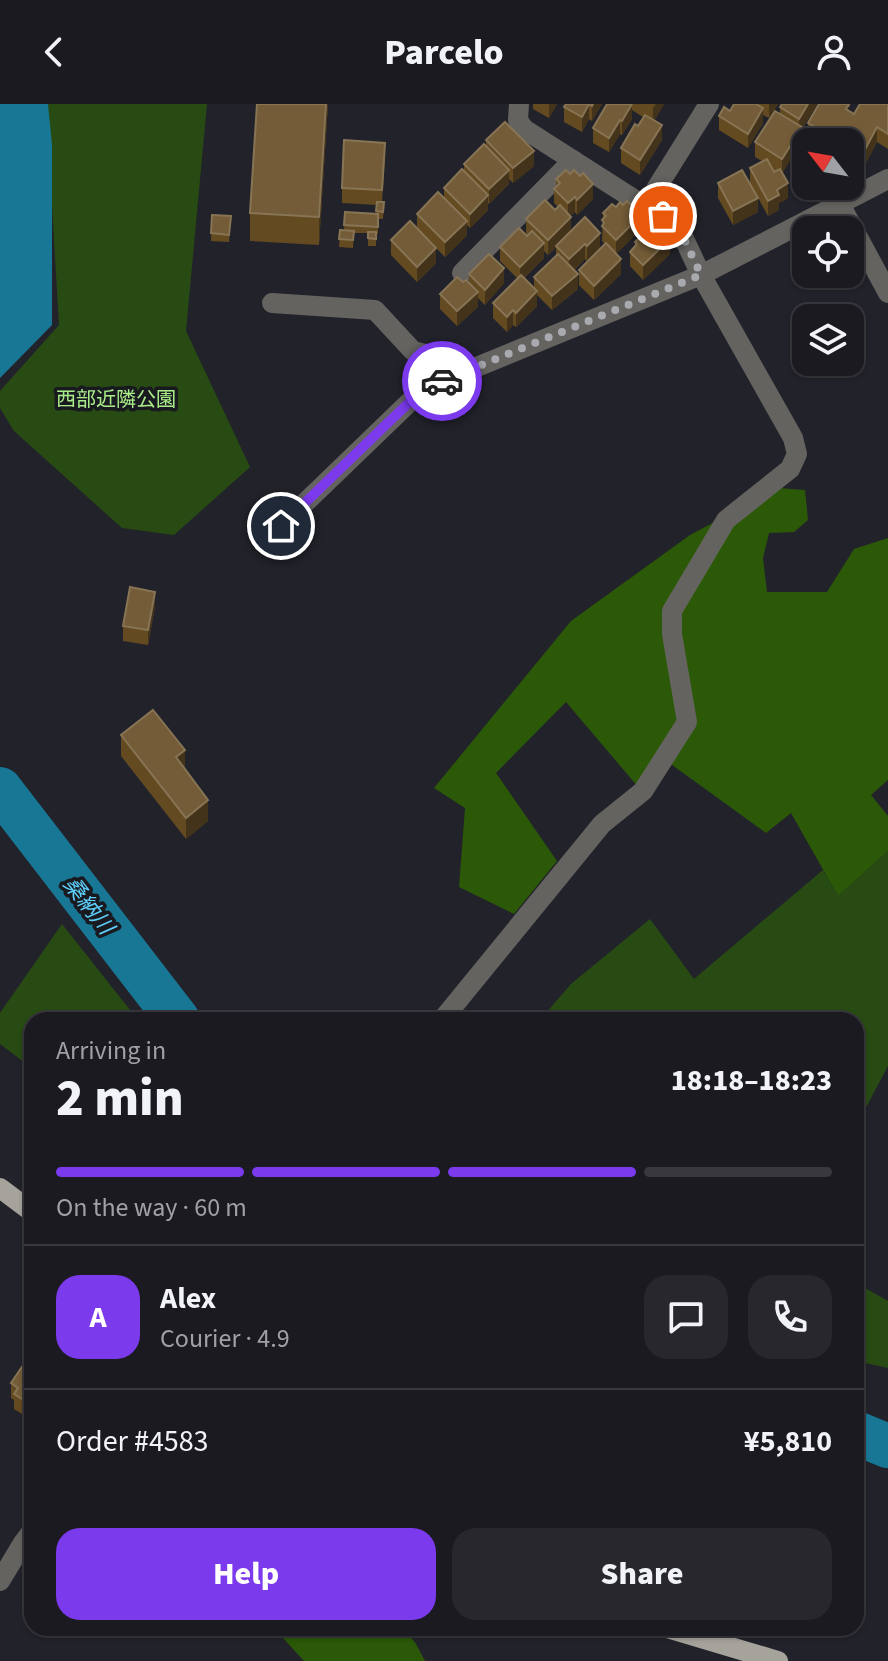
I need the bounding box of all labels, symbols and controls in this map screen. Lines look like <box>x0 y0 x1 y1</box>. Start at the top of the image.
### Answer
text: Parcelo <box>384 27 504 78</box>
icon: back <box>32 30 76 74</box>
icon: person <box>812 30 856 74</box>
north arrow <box>792 128 864 200</box>
map controls <box>792 128 864 376</box>
pin <box>629 182 697 250</box>
icon: bag <box>641 194 685 238</box>
button: locate <box>792 216 864 288</box>
button: layers <box>792 304 864 376</box>
courier <box>402 341 482 421</box>
icon: car <box>420 359 464 403</box>
park label: 西部近隣公園 <box>56 386 176 414</box>
pin <box>247 492 315 560</box>
icon: home <box>259 504 303 548</box>
water label: 桑納川 <box>55 870 122 943</box>
text: Arriving in <box>56 1032 166 1069</box>
text: 18:18–18:23 <box>671 1059 832 1102</box>
text: 2 min <box>56 1062 184 1136</box>
text: On the way · 60 m <box>56 1189 247 1226</box>
button: chat <box>644 1275 728 1359</box>
button: phone <box>748 1275 832 1359</box>
text: Alex <box>160 1277 216 1320</box>
text: A <box>89 1296 107 1339</box>
text: Courier · 4.9 <box>160 1320 290 1357</box>
text: Order #4583 <box>56 1420 209 1463</box>
text: ¥5,810 <box>744 1420 832 1463</box>
button: Help <box>56 1528 436 1620</box>
button: Share <box>452 1528 832 1620</box>

